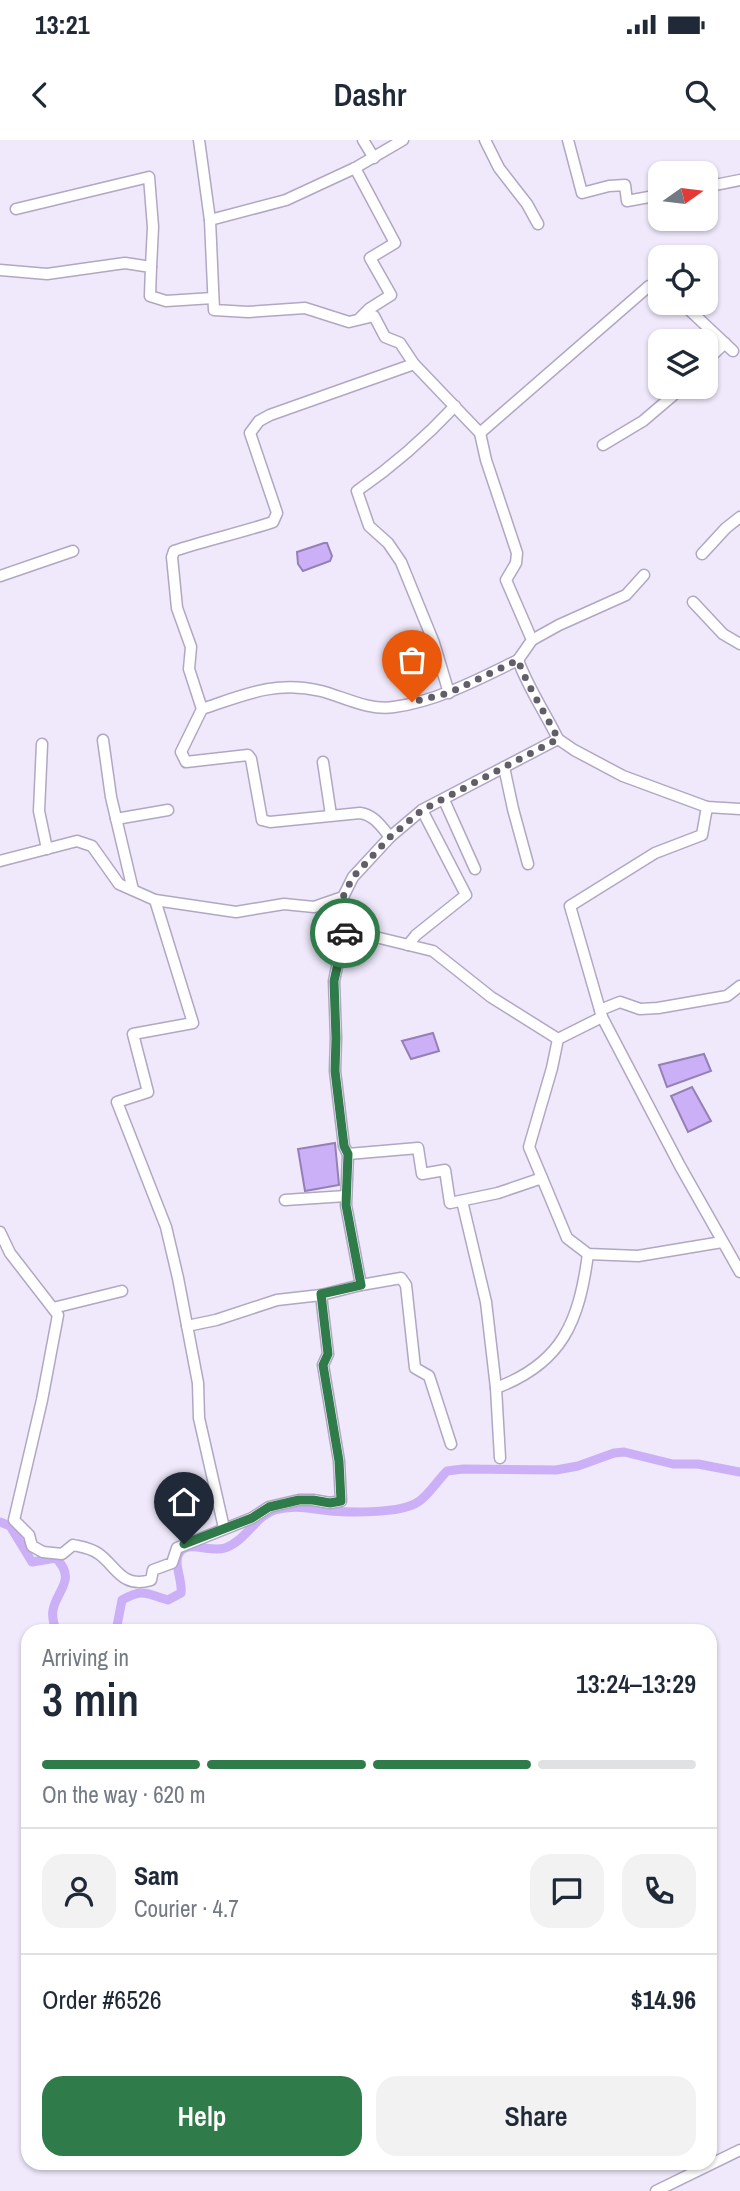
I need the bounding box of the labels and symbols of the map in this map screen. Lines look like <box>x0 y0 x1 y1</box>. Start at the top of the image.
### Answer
north arrow <box>648 161 718 231</box>
pin <box>382 630 442 702</box>
courier <box>310 898 380 968</box>
pin <box>154 1472 214 1544</box>

